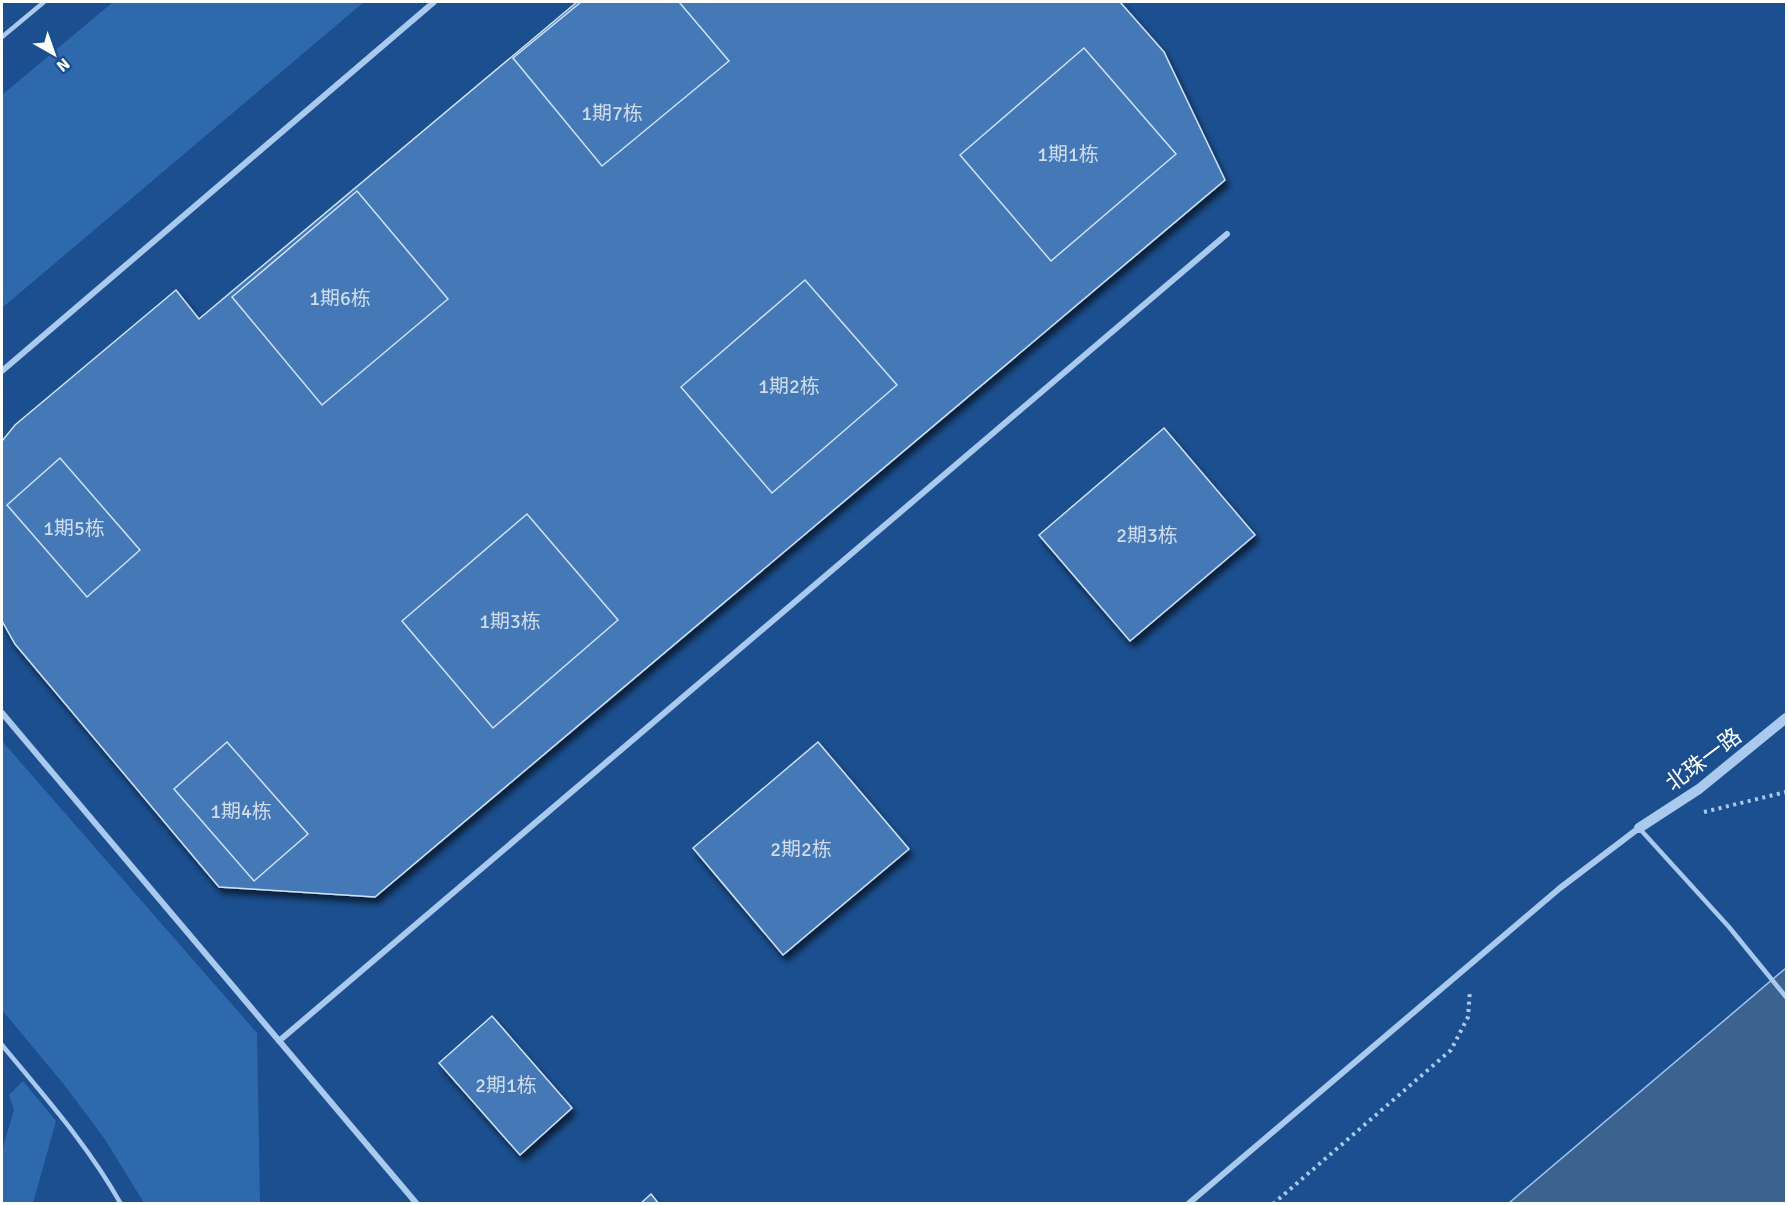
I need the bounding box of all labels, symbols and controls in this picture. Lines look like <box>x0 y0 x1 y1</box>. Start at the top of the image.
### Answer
north arrow <box>24 24 84 84</box>
text: N <box>52 53 74 76</box>
house number: 1期7栋 <box>581 101 643 126</box>
house number: 1期1栋 <box>1037 142 1099 167</box>
house number: 1期6栋 <box>309 286 371 311</box>
house number: 1期2栋 <box>758 374 820 399</box>
house number: 1期5栋 <box>43 516 105 541</box>
house number: 2期3栋 <box>1116 523 1178 548</box>
house number: 1期3栋 <box>479 609 541 634</box>
street label: 北珠一路 <box>1660 722 1747 797</box>
house number: 1期4栋 <box>210 799 272 824</box>
house number: 2期2栋 <box>770 837 832 862</box>
house number: 2期1栋 <box>475 1073 537 1098</box>

